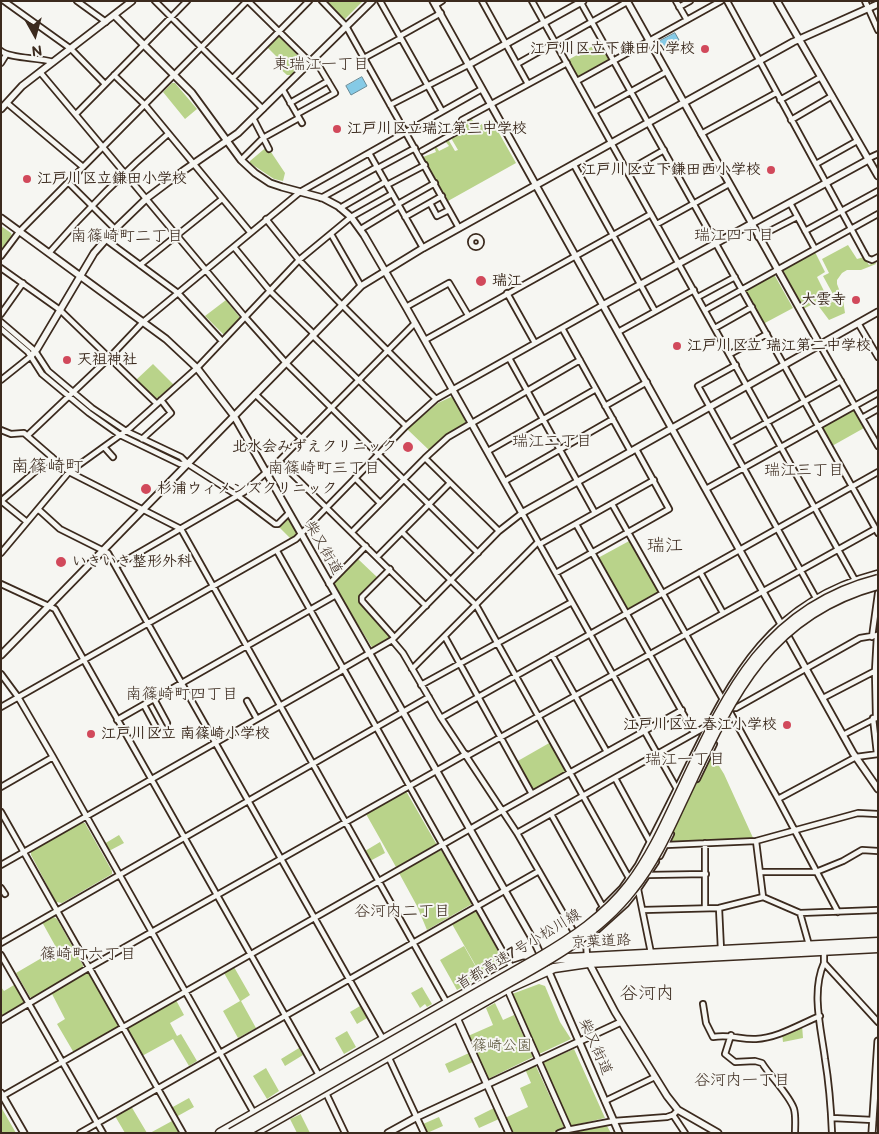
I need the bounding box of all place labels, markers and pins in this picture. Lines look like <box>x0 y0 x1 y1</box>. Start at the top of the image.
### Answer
place label: 江戸川区立下鎌田小学校 <box>530 40 695 58</box>
marker: 江戸川区立下鎌田小学校 <box>699 43 711 55</box>
place label: 江戸川区立瑞江第三中学校 <box>347 120 527 138</box>
marker: 江戸川区立瑞江第三中学校 <box>331 123 343 135</box>
place label: 江戸川区立下鎌田西小学校 <box>581 161 761 179</box>
marker: 江戸川区立下鎌田西小学校 <box>765 164 777 176</box>
place label: 江戸川区立鎌田小学校 <box>37 170 187 188</box>
marker: 江戸川区立鎌田小学校 <box>21 173 33 185</box>
place label: 瑞江 <box>492 272 522 290</box>
marker: 瑞江 <box>474 274 488 288</box>
place label: 大雲寺 <box>801 291 846 309</box>
marker: 大雲寺 <box>850 294 862 306</box>
place label: 江戸川区立 瑞江第二中学校 <box>687 337 871 355</box>
marker: 江戸川区立 瑞江第二中学校 <box>671 340 683 352</box>
place label: 天祖神社 <box>77 351 137 369</box>
marker: 天祖神社 <box>61 354 73 366</box>
place label: 北水会みずえクリニック <box>232 438 397 456</box>
marker: 北水会みずえクリニック <box>401 440 415 454</box>
place label: 杉浦ウィメンズクリニック <box>157 480 337 498</box>
marker: 杉浦ウィメンズクリニック <box>139 482 153 496</box>
place label: いきいき整形外科 <box>72 553 192 571</box>
marker: いきいき整形外科 <box>54 555 68 569</box>
place label: 江戸川区立 春江小学校 <box>623 716 777 734</box>
marker: 江戸川区立 春江小学校 <box>781 719 793 731</box>
place label: 江戸川区立 南篠崎小学校 <box>101 725 270 743</box>
marker: 江戸川区立 南篠崎小学校 <box>85 728 97 740</box>

